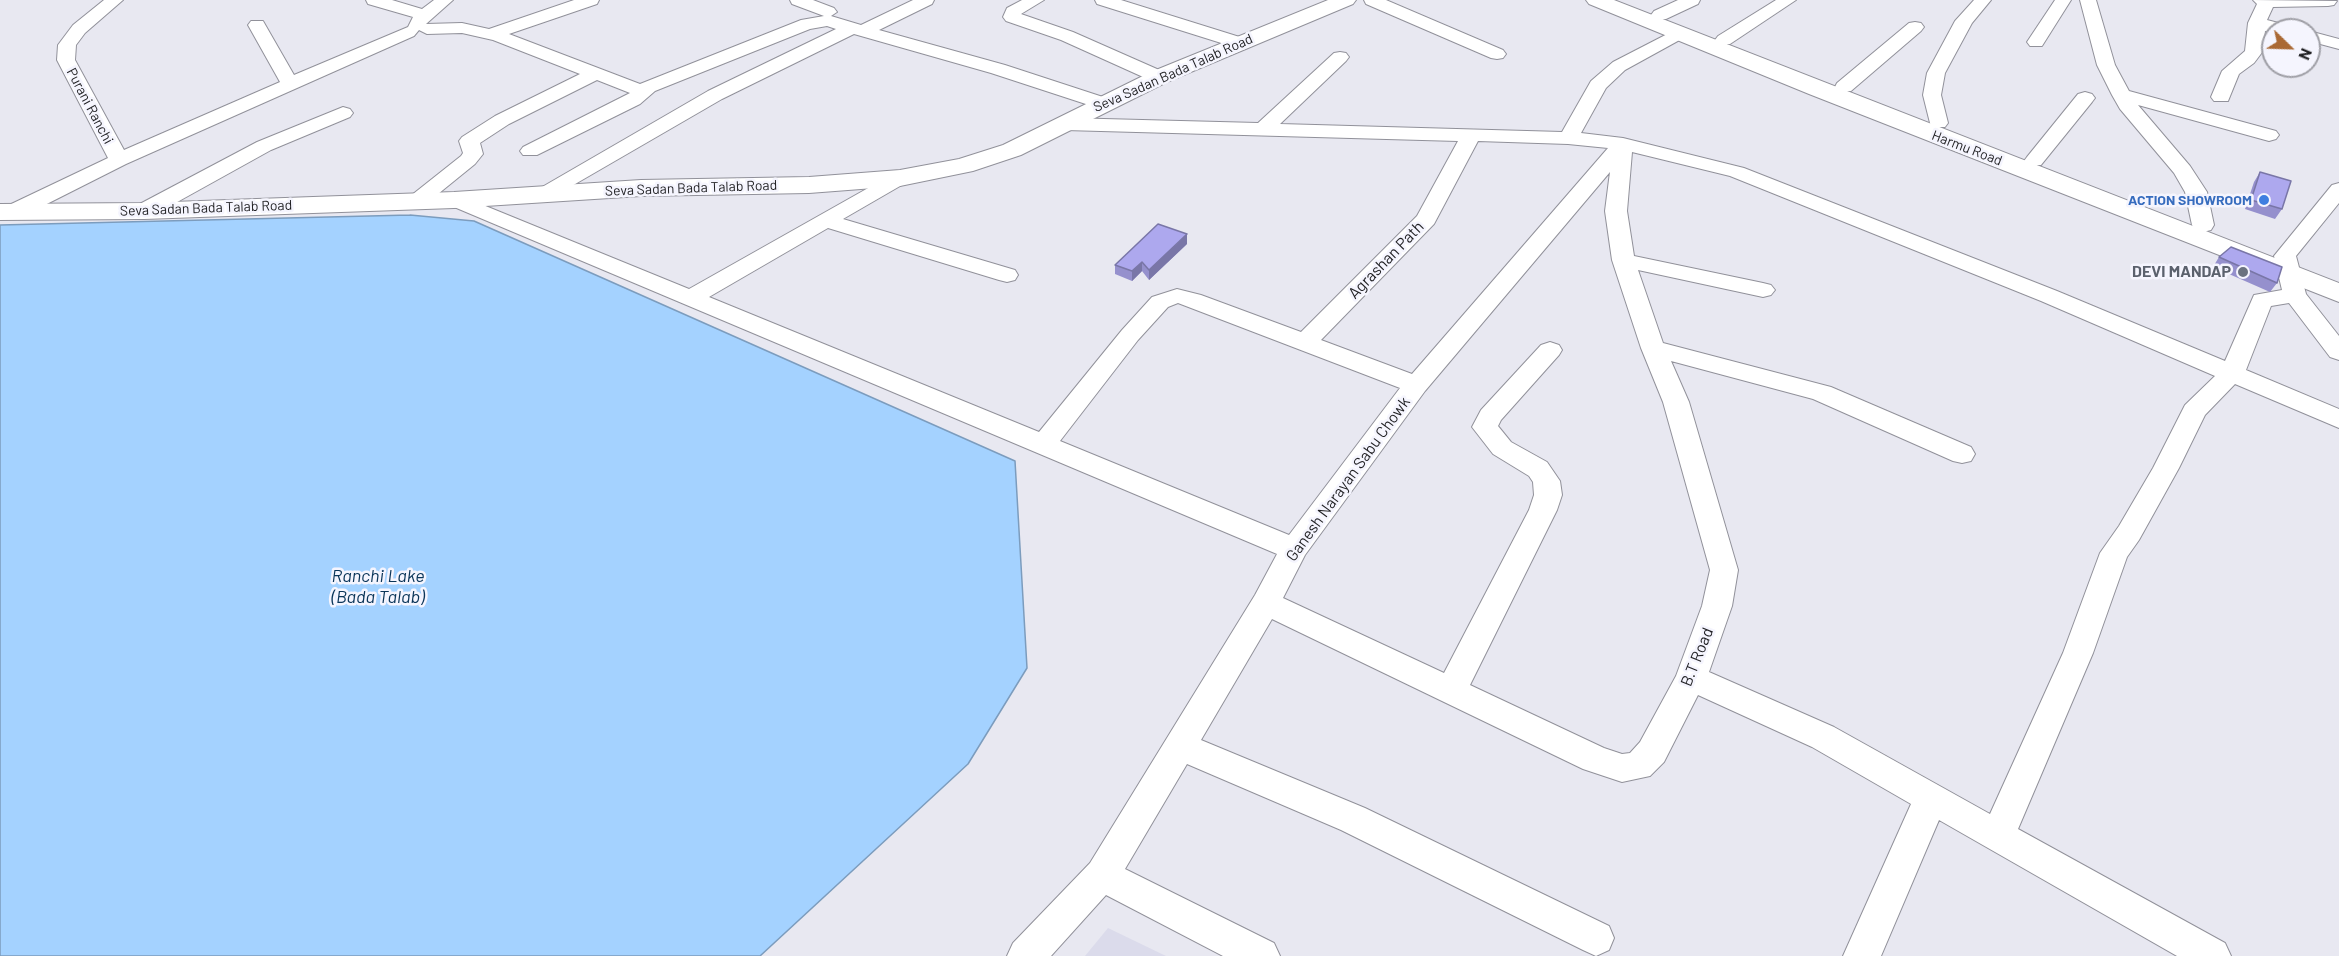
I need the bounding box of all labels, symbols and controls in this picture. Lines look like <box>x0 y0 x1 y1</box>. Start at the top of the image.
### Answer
north arrow <box>2261 18 2321 78</box>
street label: Seva Sadan Bada Talab Road <box>1091 30 1255 116</box>
text: N <box>2295 46 2317 63</box>
street label: Purani Ranchi <box>63 65 117 147</box>
street label: Harmu Road <box>1929 127 2005 169</box>
street label: Seva Sadan Bada Talab Road <box>605 177 777 199</box>
place label: ACTION SHOWROOM <box>2128 192 2252 208</box>
marker: ACTION SHOWROOM <box>2257 193 2271 207</box>
street label: Seva Sadan Bada Talab Road <box>120 197 292 219</box>
street label: Agrashan Path <box>1344 217 1428 303</box>
place label: DEVI MANDAP <box>2132 262 2231 282</box>
marker: DEVI MANDAP <box>2236 265 2250 279</box>
street label: Ganesh Narayan Sabu Chowk <box>1282 393 1414 565</box>
water label: Ranchi Lake (Bada Talab) <box>331 565 425 608</box>
street label: B.T Road <box>1677 625 1717 689</box>

